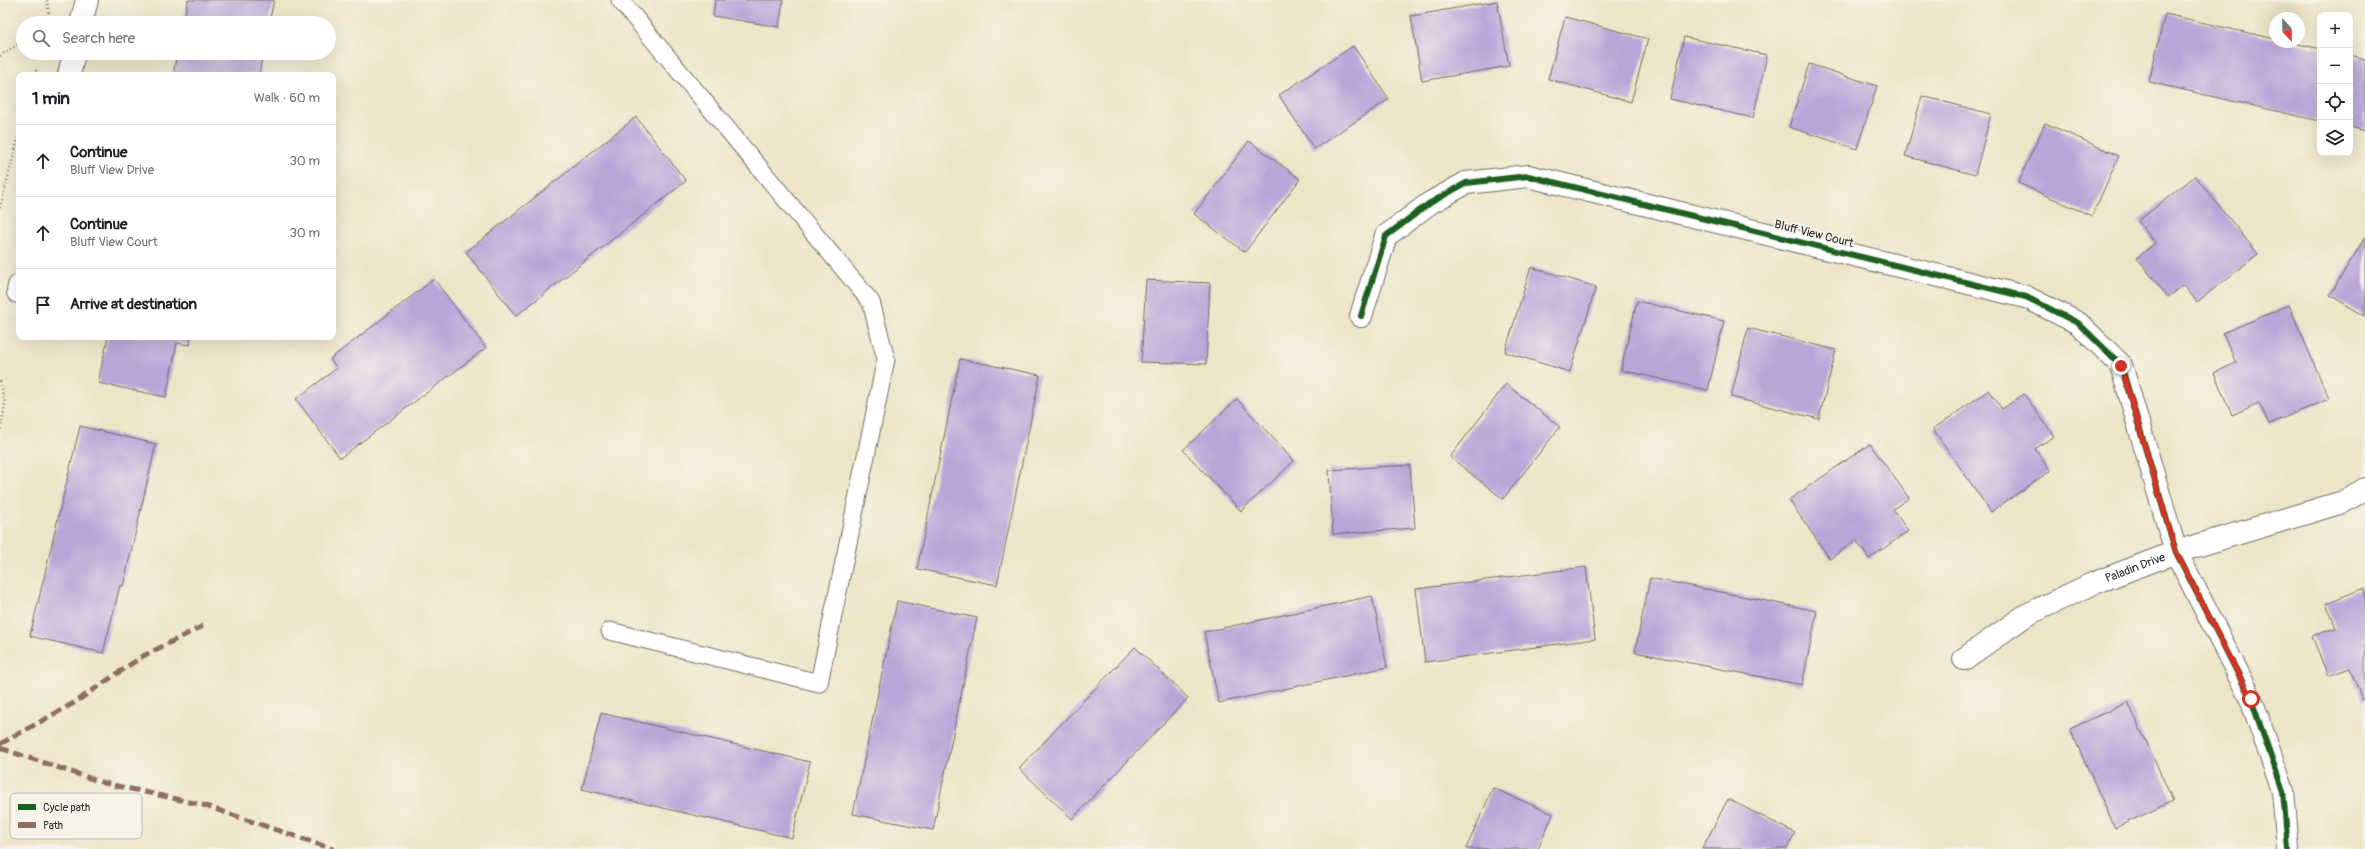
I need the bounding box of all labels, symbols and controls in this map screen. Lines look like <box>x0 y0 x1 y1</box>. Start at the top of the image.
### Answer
north arrow <box>2269 12 2305 48</box>
map controls <box>2317 12 2353 156</box>
button: + <box>2317 12 2353 48</box>
search box <box>16 16 336 60</box>
icon: search <box>30 27 52 49</box>
text: Search here <box>62 29 135 48</box>
button: − <box>2317 48 2353 84</box>
button: locate <box>2317 84 2353 120</box>
text: 1 min <box>32 88 70 109</box>
text: Walk · 60 m <box>254 90 320 106</box>
button: layers <box>2317 120 2353 156</box>
text: Continue <box>70 143 128 162</box>
icon: ahead <box>32 150 54 172</box>
text: 30 m <box>290 153 320 169</box>
text: Bluff View Drive <box>70 162 154 178</box>
text: Continue <box>70 215 128 234</box>
street label: Bluff View Court <box>1773 217 1855 251</box>
icon: ahead <box>32 222 54 244</box>
text: 30 m <box>290 225 320 241</box>
text: Bluff View Court <box>70 234 158 250</box>
icon: arrive <box>32 294 54 316</box>
text: Arrive at destination <box>70 295 197 314</box>
route end <box>2112 357 2130 375</box>
street label: Paladin Drive <box>2103 549 2167 586</box>
route start <box>2242 690 2260 708</box>
legend <box>10 793 142 839</box>
text: Cycle path <box>43 801 90 814</box>
text: Path <box>43 819 63 832</box>

